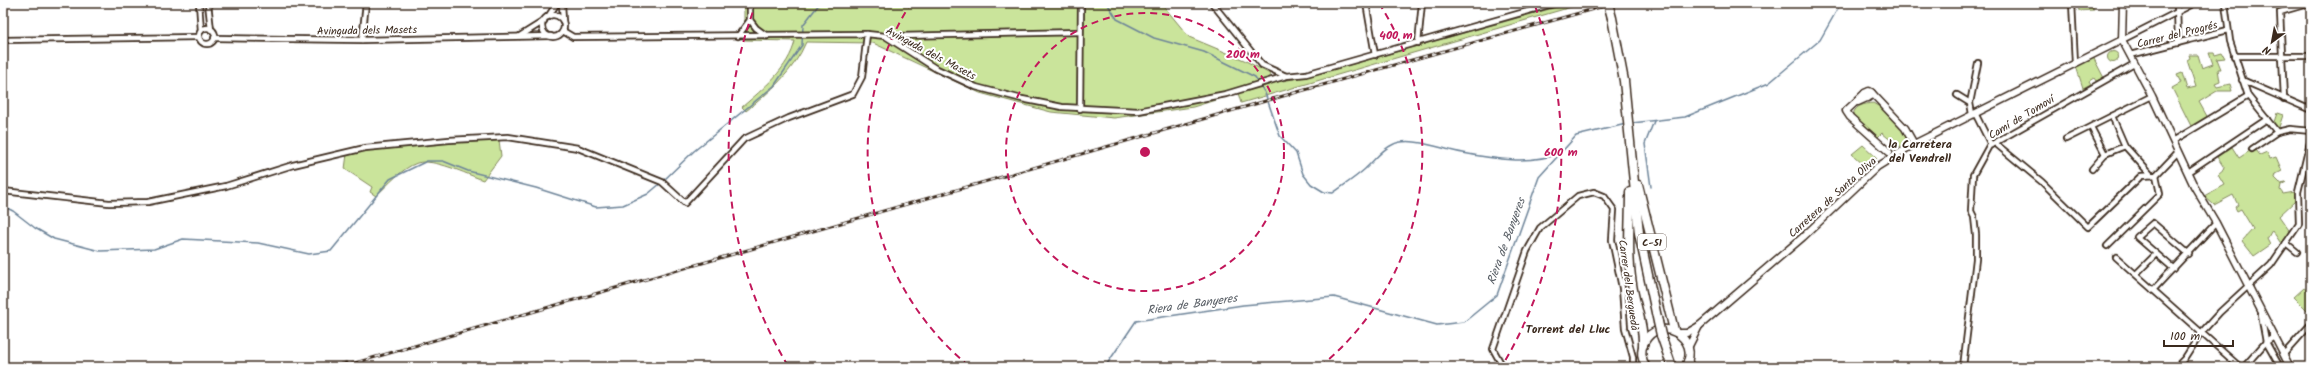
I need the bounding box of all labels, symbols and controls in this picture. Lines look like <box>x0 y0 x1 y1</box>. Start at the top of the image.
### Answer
street label: Carrer del Progrés <box>2135 16 2220 54</box>
street label: Avinguda dels Masets <box>317 21 417 41</box>
street label: Avinguda dels Masets <box>882 22 979 85</box>
north arrow <box>2252 22 2292 62</box>
text: 400 m <box>1379 26 1413 45</box>
text: N <box>2259 40 2275 59</box>
text: 200 m <box>1226 45 1260 64</box>
street label: Camí de Tomoví <box>1985 90 2060 145</box>
district label: la Carretera del Vendrell <box>1888 135 1952 168</box>
text: 600 m <box>1544 143 1578 162</box>
centre of rings <box>1138 145 1152 159</box>
street label: Carretera de Santa Oliva <box>1784 153 1881 243</box>
water label: Riera de Banyeres <box>1482 193 1532 287</box>
road number: C-51 <box>1638 234 1666 250</box>
street label: Carrer del Berguedà <box>1613 239 1643 332</box>
water label: Riera de Banyeres <box>1146 288 1240 320</box>
district label: Torrent del Lluc <box>1526 320 1611 339</box>
scale bar <box>2164 322 2233 348</box>
text: 100 m <box>2170 327 2201 346</box>

